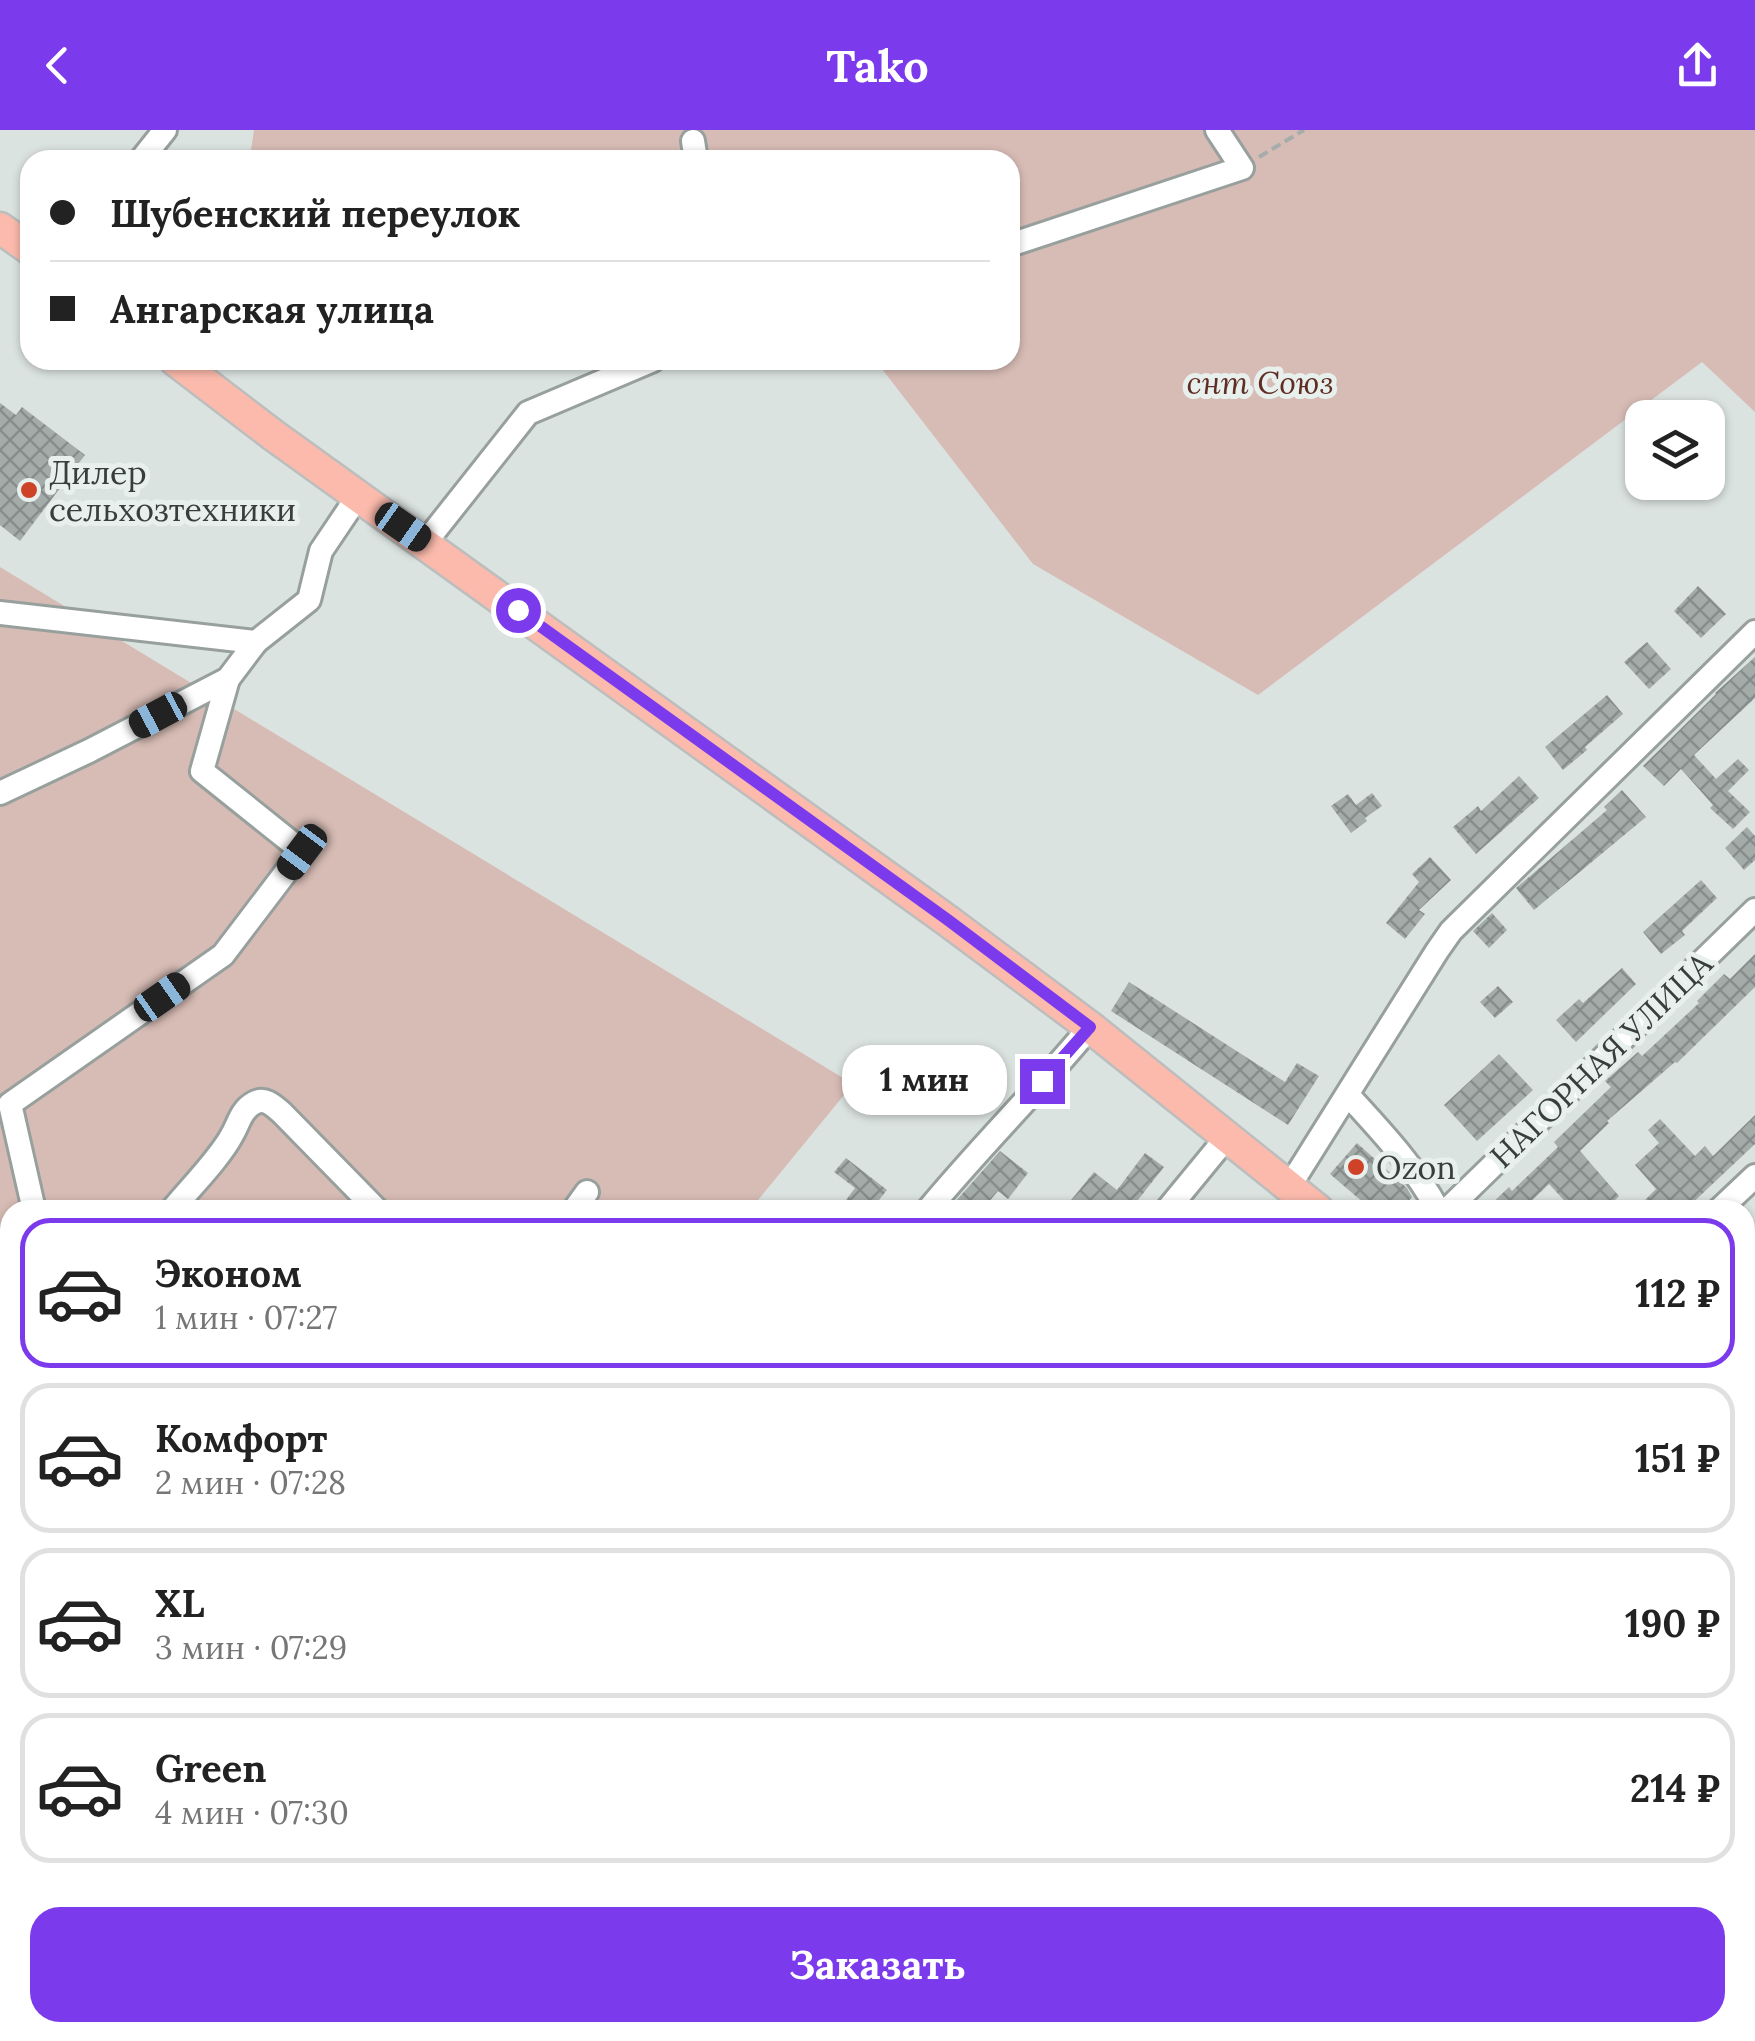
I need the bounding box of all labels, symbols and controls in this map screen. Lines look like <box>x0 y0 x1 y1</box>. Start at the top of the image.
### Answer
text: Tako <box>826 37 929 94</box>
icon: back <box>30 38 85 93</box>
icon: share <box>1670 38 1725 93</box>
text: Шубенский переулок <box>110 189 520 237</box>
text: Ангарская улица <box>110 285 434 333</box>
park label: снт Союз <box>1187 362 1333 403</box>
map controls <box>1625 400 1725 500</box>
button: layers <box>1625 400 1725 500</box>
place label: Дилер сельхозтехники <box>49 452 296 530</box>
marker: Дилер сельхозтехники <box>18 479 40 501</box>
car <box>370 498 436 556</box>
route start <box>496 588 541 633</box>
car <box>124 688 192 742</box>
car <box>272 819 332 885</box>
street label: НАГОРНАЯ УЛИЦА <box>1481 943 1721 1177</box>
car <box>129 968 195 1026</box>
callout: 1 мин <box>842 1046 1007 1116</box>
text: 1 мин <box>880 1059 969 1100</box>
route end <box>1020 1059 1065 1104</box>
place label: Ozon <box>1376 1147 1456 1188</box>
marker: Ozon <box>1345 1156 1367 1178</box>
icon: car <box>35 1248 125 1338</box>
text: Эконом <box>155 1249 302 1297</box>
text: 112 ₽ <box>1635 1269 1720 1317</box>
text: 1 мин · 07:27 <box>155 1297 337 1338</box>
icon: car <box>35 1413 125 1503</box>
text: Комфорт <box>155 1414 327 1462</box>
text: 151 ₽ <box>1635 1434 1720 1482</box>
text: 2 мин · 07:28 <box>155 1462 346 1503</box>
icon: car <box>35 1578 125 1668</box>
text: XL <box>155 1579 205 1627</box>
text: 190 ₽ <box>1625 1599 1720 1647</box>
text: 3 мин · 07:29 <box>155 1627 347 1668</box>
icon: car <box>35 1743 125 1833</box>
text: Green <box>155 1744 267 1792</box>
text: 214 ₽ <box>1630 1764 1720 1812</box>
text: 4 мин · 07:30 <box>155 1792 349 1833</box>
button: Заказать <box>30 1907 1725 2022</box>

